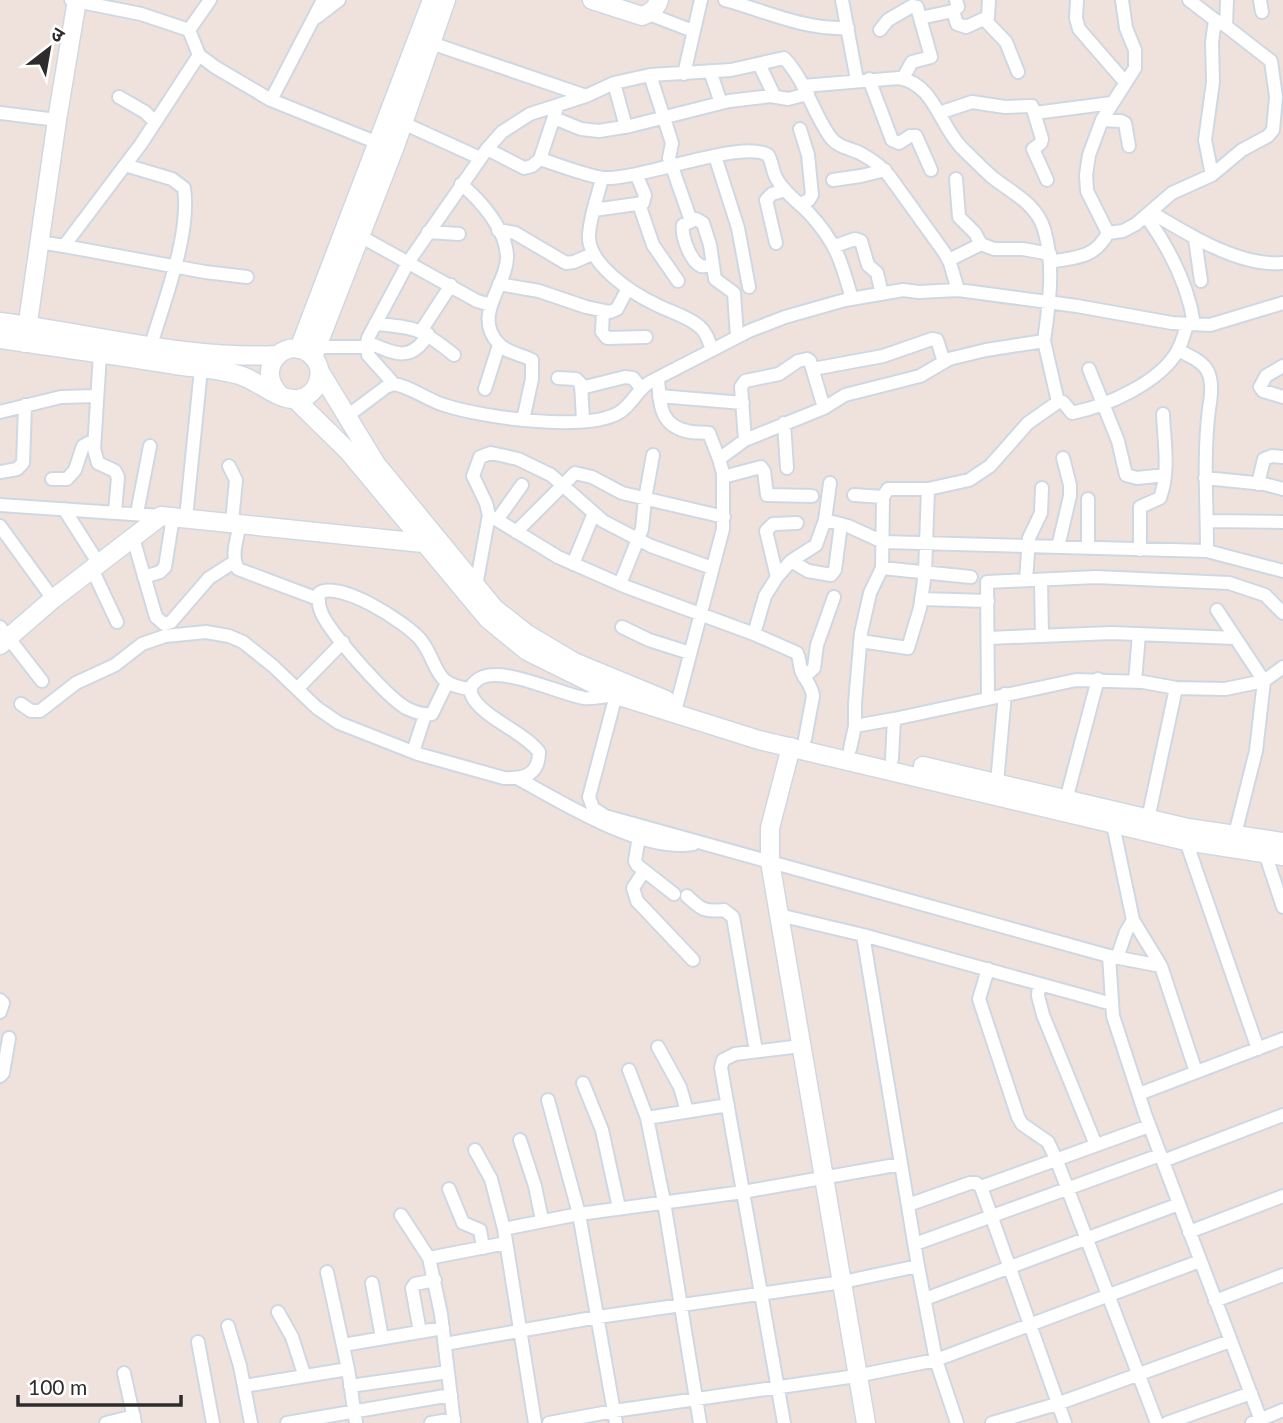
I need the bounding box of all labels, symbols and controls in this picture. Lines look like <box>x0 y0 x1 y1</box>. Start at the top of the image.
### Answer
north arrow <box>14 14 84 84</box>
text: उ <box>47 21 69 47</box>
scale bar <box>18 1364 180 1408</box>
text: 100 m <box>28 1374 87 1399</box>

